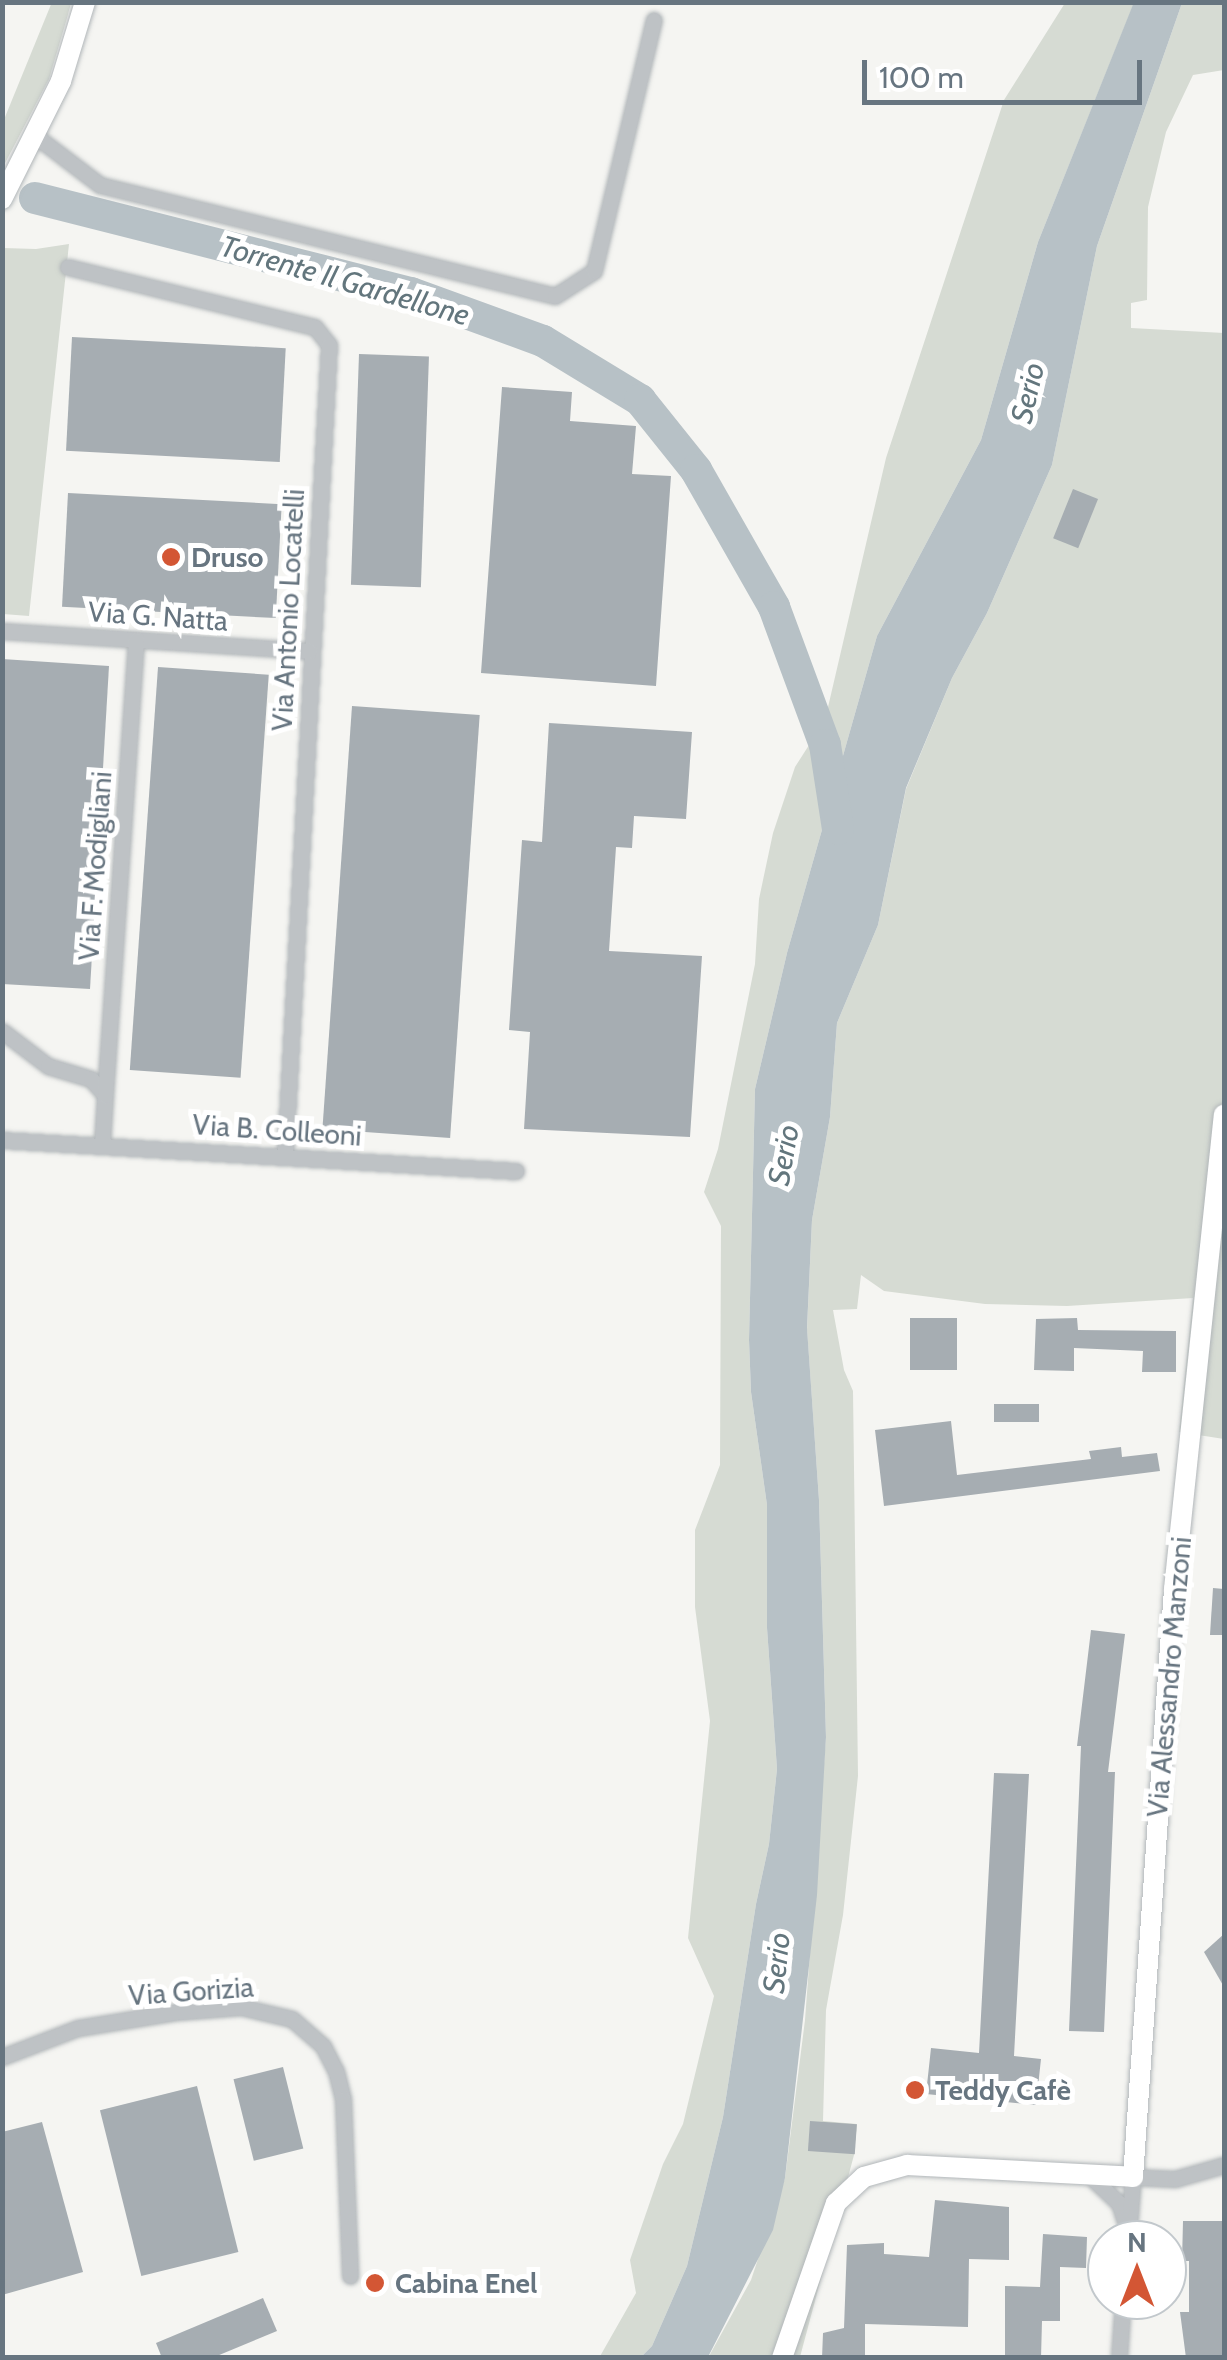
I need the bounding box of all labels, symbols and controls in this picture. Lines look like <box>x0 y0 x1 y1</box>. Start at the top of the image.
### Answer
scale bar <box>867 40 1147 102</box>
text: 100 m <box>879 59 964 96</box>
water label: Torrente Il Gardellone <box>217 228 473 334</box>
water label: Serio <box>1004 359 1052 427</box>
street label: Via Antonio Locatelli <box>265 488 311 732</box>
place label: Druso <box>191 540 263 574</box>
marker: Druso <box>160 546 182 568</box>
street label: Via G. Natta <box>87 594 229 638</box>
street label: Via F. Modigliani <box>72 770 118 962</box>
street label: Via B. Colleoni <box>191 1107 363 1153</box>
water label: Serio <box>761 1122 807 1188</box>
street label: Via Alessandro Manzoni <box>1140 1535 1198 1819</box>
water label: Serio <box>756 1931 798 1995</box>
street label: Via Gorizia <box>127 1970 255 2012</box>
place label: Teddy Cafè <box>935 2073 1071 2107</box>
marker: Teddy Cafè <box>904 2079 926 2101</box>
north arrow <box>1087 2220 1187 2320</box>
text: N <box>1127 2225 1147 2259</box>
place label: Cabina Enel <box>395 2266 537 2300</box>
marker: Cabina Enel <box>364 2272 386 2294</box>

